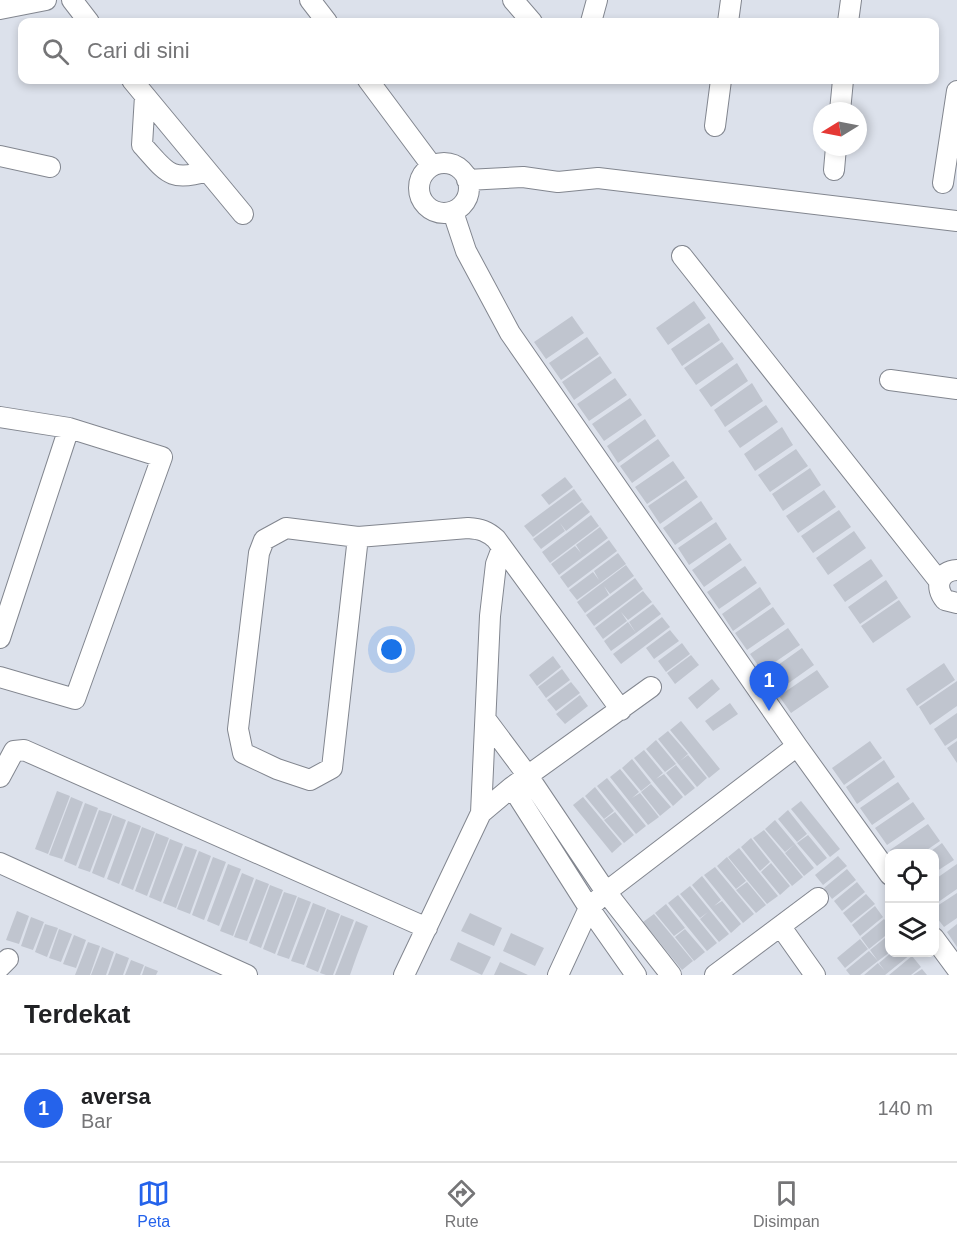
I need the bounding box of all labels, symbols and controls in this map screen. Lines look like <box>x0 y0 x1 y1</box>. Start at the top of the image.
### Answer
search box <box>18 18 939 84</box>
icon: search <box>39 35 72 68</box>
text: Cari di sini <box>87 38 190 63</box>
north arrow <box>813 102 867 156</box>
your location <box>377 635 406 664</box>
pin: 1 <box>750 662 788 711</box>
map controls <box>885 849 939 957</box>
button: locate <box>885 849 939 903</box>
button: layers <box>885 903 939 957</box>
text: Terdekat <box>24 999 130 1029</box>
text: aversa <box>81 1084 151 1109</box>
text: 1 <box>38 1097 49 1119</box>
text: 140 m <box>877 1097 933 1119</box>
text: Bar <box>81 1110 112 1132</box>
tab: Peta <box>137 1177 170 1231</box>
tab: Rute <box>445 1177 479 1231</box>
tab: Disimpan <box>753 1177 820 1231</box>

